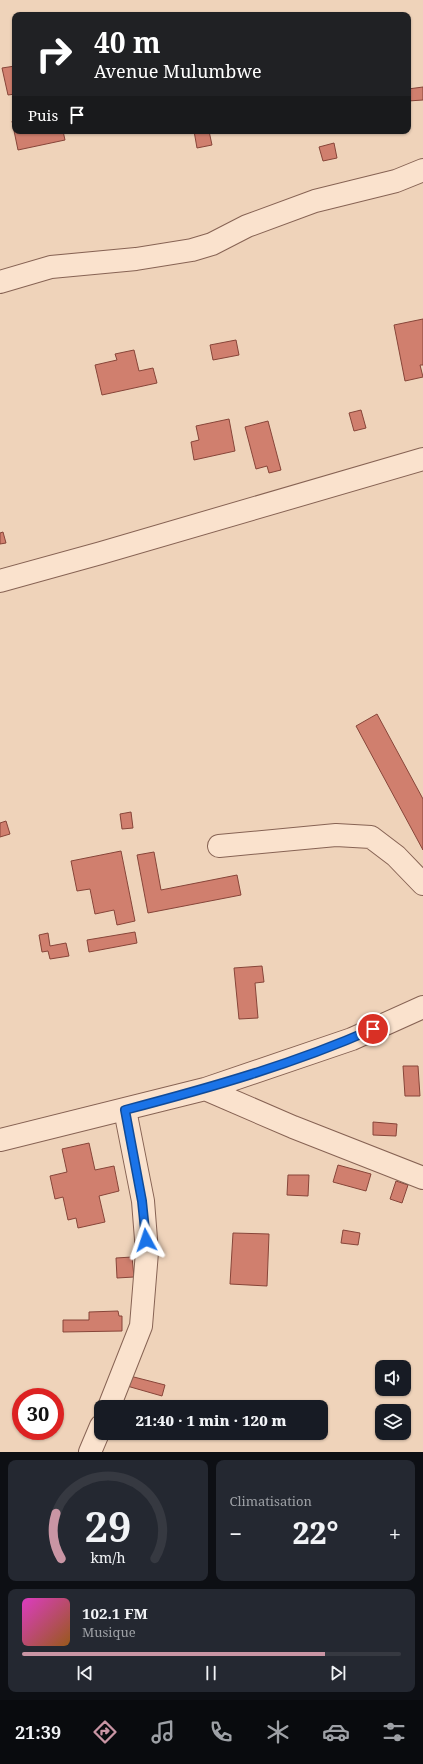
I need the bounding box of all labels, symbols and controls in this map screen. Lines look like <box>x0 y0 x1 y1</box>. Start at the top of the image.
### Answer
text: 40 m <box>94 23 161 61</box>
icon: right <box>28 28 80 80</box>
text: Avenue Mulumbwe <box>94 59 262 83</box>
icon: arrive <box>66 104 88 126</box>
text: Puis <box>28 105 58 125</box>
pin <box>356 1012 390 1046</box>
icon: arrive <box>362 1018 384 1040</box>
position arrow <box>125 1219 167 1261</box>
map controls <box>375 1360 411 1440</box>
button: sound <box>375 1360 411 1396</box>
speed limit sign: 30 <box>12 1388 64 1440</box>
button: layers <box>375 1404 411 1440</box>
text: 21:40 · 1 min · 120 m <box>135 1410 287 1430</box>
text: Climatisation <box>230 1492 312 1510</box>
text: 29 <box>84 1497 131 1553</box>
text: 22° <box>292 1512 338 1553</box>
text: − <box>230 1518 242 1548</box>
text: + <box>389 1518 401 1548</box>
text: km/h <box>90 1547 125 1566</box>
text: 102.1 FM <box>82 1603 148 1623</box>
text: Musique <box>82 1623 136 1641</box>
icon: previous <box>74 1662 96 1684</box>
icon: pause <box>200 1662 222 1684</box>
icon: next <box>327 1662 349 1684</box>
icon: directions <box>91 1718 119 1746</box>
icon: music <box>149 1718 177 1746</box>
icon: phone <box>207 1718 235 1746</box>
icon: climate <box>264 1718 292 1746</box>
icon: car <box>322 1718 350 1746</box>
icon: filters <box>380 1718 408 1746</box>
text: 21:39 <box>15 1720 61 1744</box>

